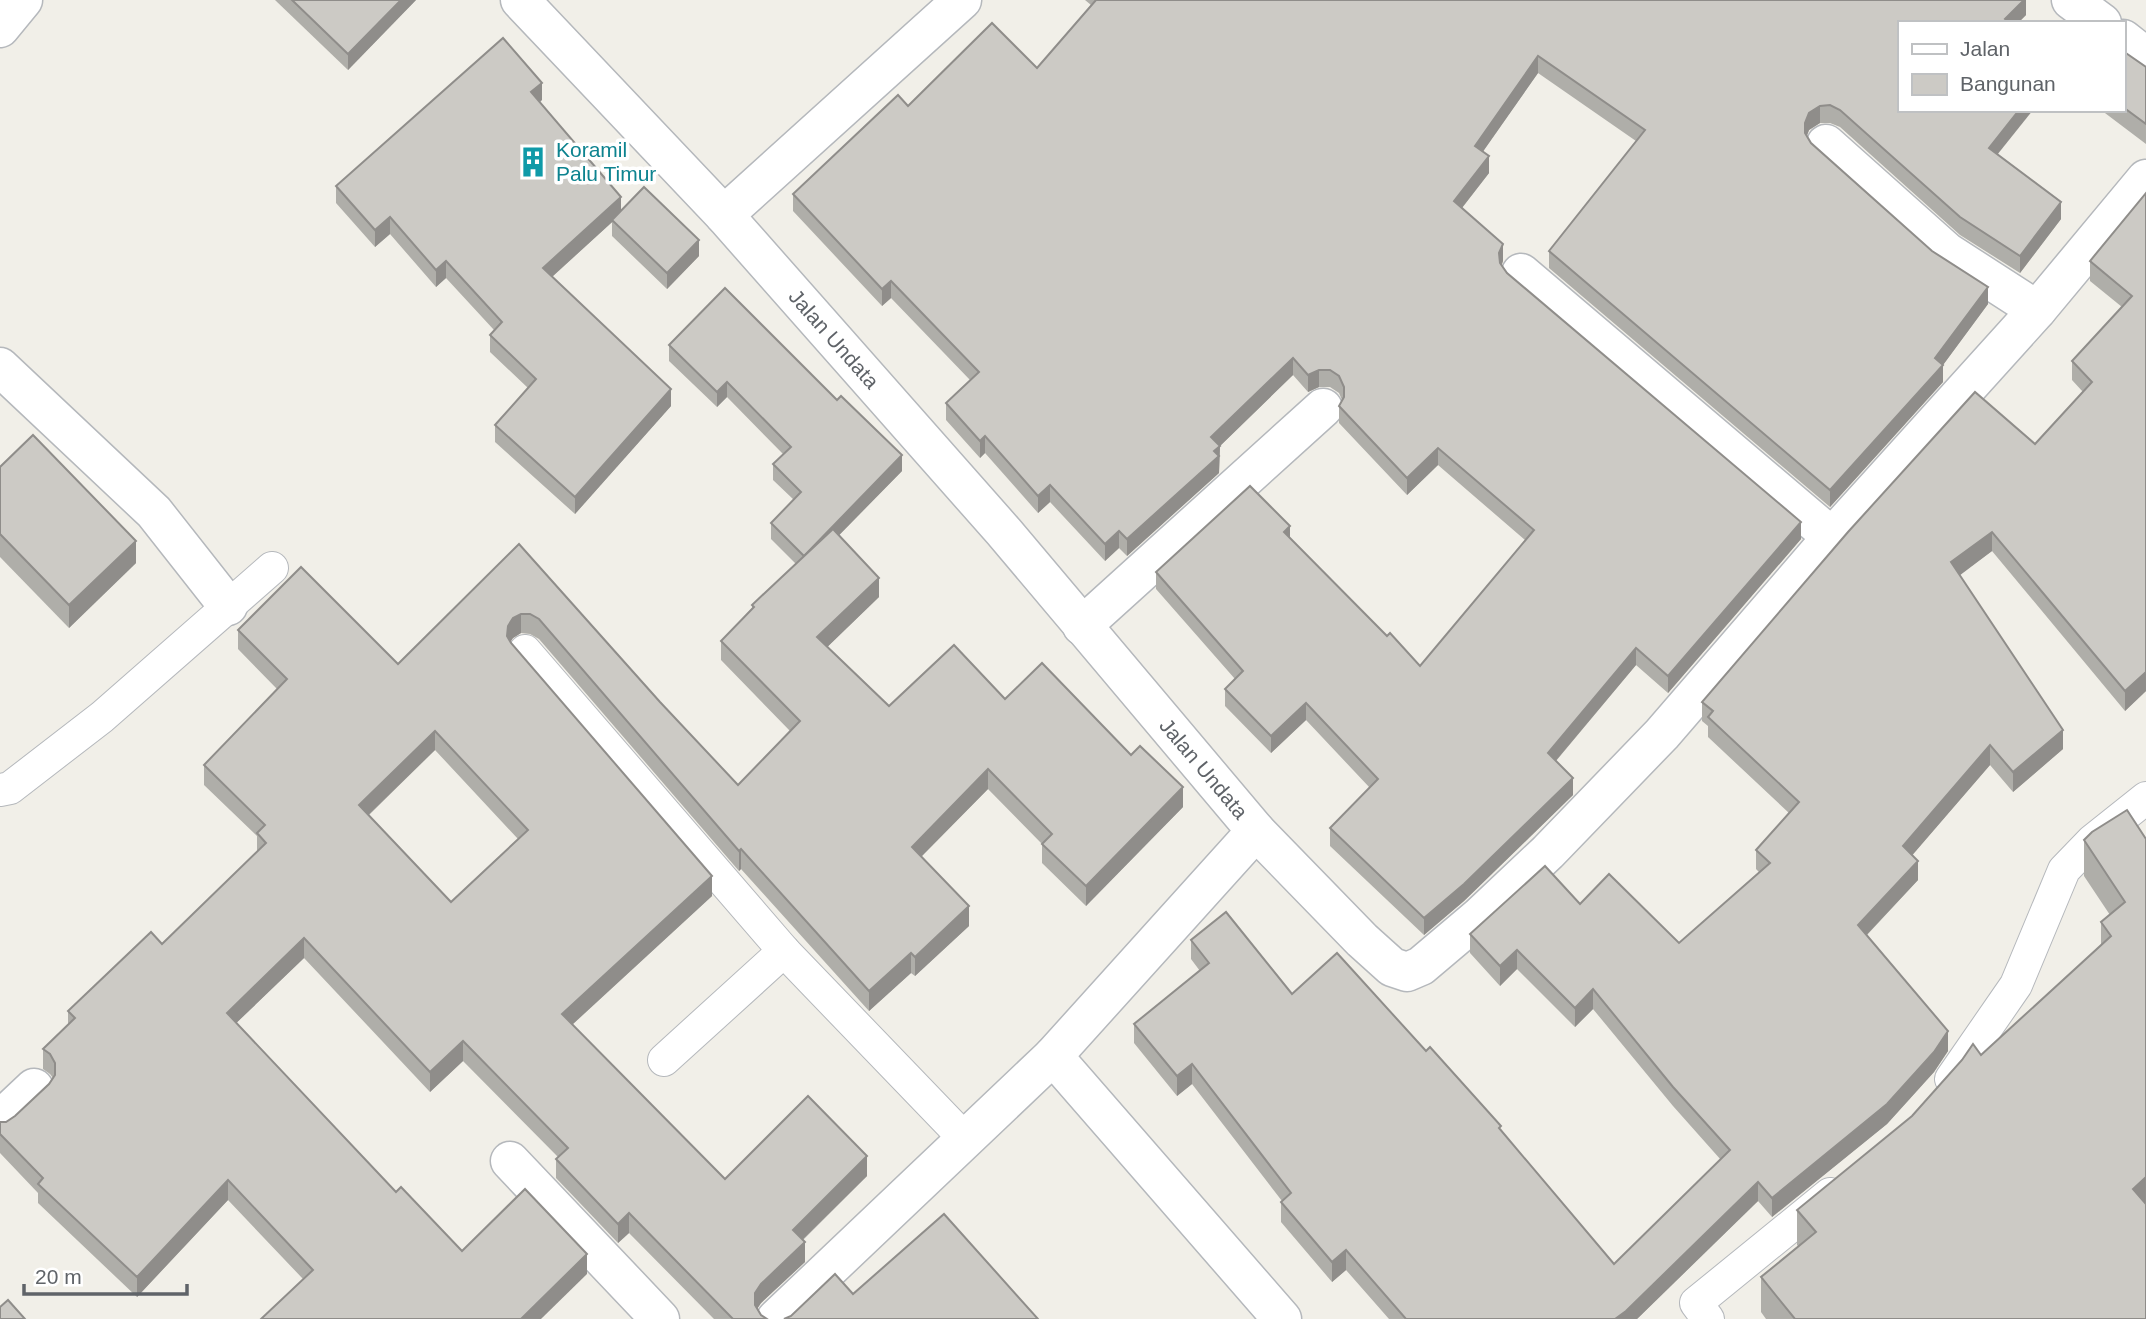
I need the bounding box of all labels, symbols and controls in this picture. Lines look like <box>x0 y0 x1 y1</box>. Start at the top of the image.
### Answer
legend <box>1898 21 2125 112</box>
text: Jalan <box>1960 37 2010 60</box>
text: Bangunan <box>1960 72 2056 95</box>
place label: Koramil Palu Timur <box>556 138 656 185</box>
building icon: Koramil Palu Timur <box>516 145 550 179</box>
street label: Jalan Undata <box>784 285 884 393</box>
street label: Jalan Undata <box>1155 714 1253 823</box>
scale bar <box>24 1252 187 1296</box>
text: 20 m <box>35 1265 82 1288</box>

